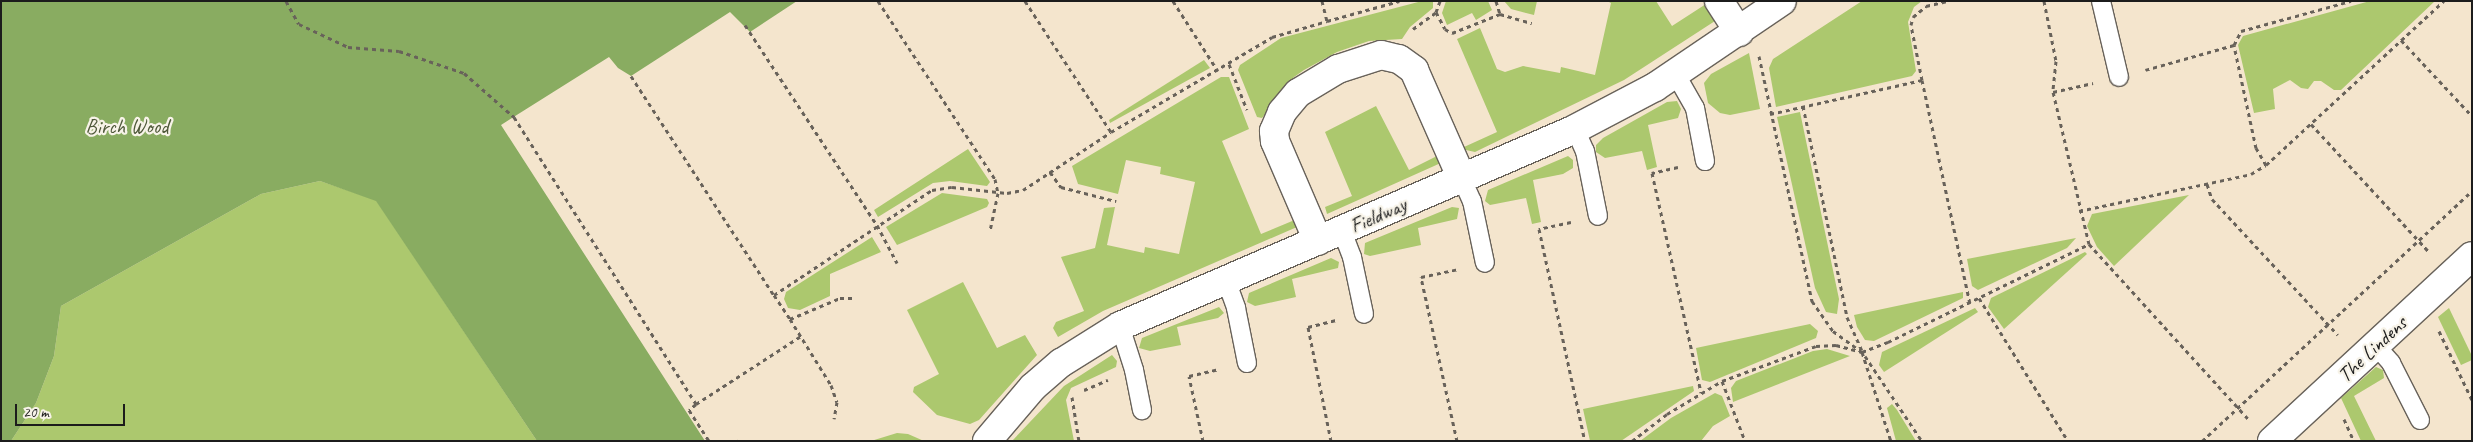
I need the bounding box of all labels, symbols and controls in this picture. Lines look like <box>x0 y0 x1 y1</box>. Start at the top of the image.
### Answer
park label: Birch Wood <box>86 113 168 139</box>
street label: Fieldway <box>1346 192 1410 238</box>
street label: The Lindens <box>2332 310 2412 388</box>
scale bar <box>18 394 128 426</box>
text: 20 m <box>23 403 49 422</box>

